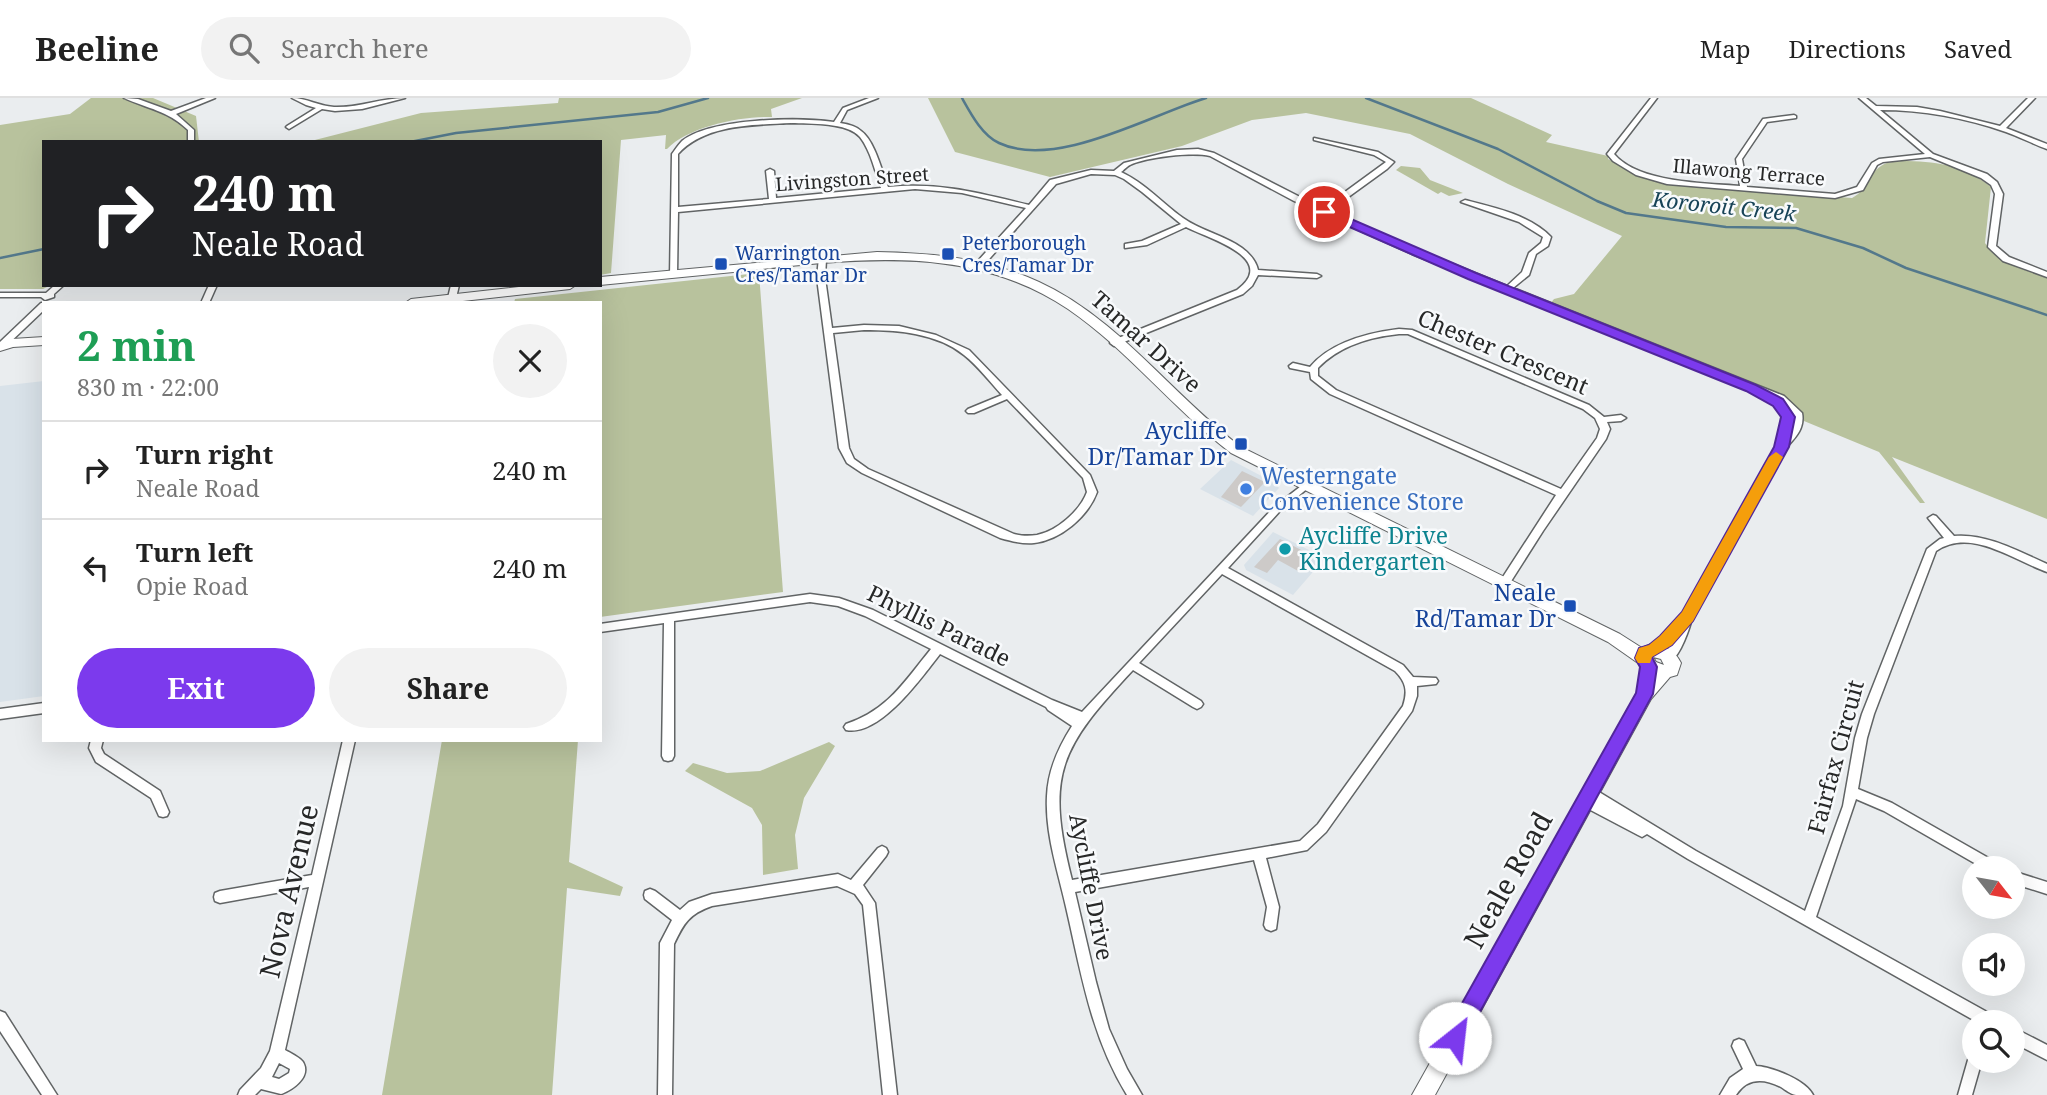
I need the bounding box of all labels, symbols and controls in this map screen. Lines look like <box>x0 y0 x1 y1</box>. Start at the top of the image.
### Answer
search box <box>201 17 691 80</box>
text: Beeline <box>35 26 159 71</box>
icon: search <box>225 29 263 67</box>
text: Search here <box>281 30 429 66</box>
text: Map <box>1700 32 1751 65</box>
text: Directions <box>1789 32 1906 65</box>
text: Saved <box>1944 32 2012 65</box>
street label: Illawong Terrace <box>1672 152 1826 192</box>
text: 240 m <box>192 159 336 225</box>
street label: Livingston Street <box>774 161 930 197</box>
icon: right <box>77 168 168 259</box>
pin <box>1294 182 1354 242</box>
water label: Kororoit Creek <box>1650 184 1798 228</box>
icon: arrive <box>1305 193 1343 231</box>
text: Neale Road <box>192 222 364 265</box>
place label: Peterborough Cres/Tamar Dr <box>962 230 1094 278</box>
place label: Warrington Cres/Tamar Dr <box>735 240 867 288</box>
marker: Peterborough Cres/Tamar Dr <box>940 246 956 262</box>
marker: Warrington Cres/Tamar Dr <box>713 256 729 272</box>
street label: Tamar Drive <box>1085 283 1209 399</box>
street label: Chester Crescent <box>1413 301 1594 402</box>
text: 2 min <box>77 316 196 373</box>
button: close <box>493 324 567 398</box>
text: 830 m · 22:00 <box>77 371 219 403</box>
place label: Aycliffe Dr/Tamar Dr <box>1087 414 1227 472</box>
text: Turn right <box>136 436 273 472</box>
marker: Aycliffe Dr/Tamar Dr <box>1233 436 1249 452</box>
icon: right <box>77 451 115 489</box>
text: 240 m <box>492 452 567 488</box>
place label: Westerngate Convenience Store <box>1260 459 1464 517</box>
text: Neale Road <box>136 472 260 504</box>
marker: Westerngate Convenience Store <box>1238 481 1254 497</box>
place label: Aycliffe Drive Kindergarten <box>1299 519 1448 577</box>
text: Turn left <box>136 534 253 570</box>
marker: Aycliffe Drive Kindergarten <box>1277 541 1293 557</box>
icon: left <box>77 549 115 587</box>
text: 240 m <box>492 550 567 586</box>
text: Opie Road <box>136 570 248 602</box>
place label: Neale Rd/Tamar Dr <box>1415 576 1556 634</box>
street label: Phyllis Parade <box>862 577 1016 674</box>
marker: Neale Rd/Tamar Dr <box>1562 598 1578 614</box>
button: Exit <box>77 648 315 728</box>
button: Share <box>329 648 567 728</box>
street label: Fairfax Circuit <box>1799 676 1871 837</box>
street label: Nova Avenue <box>250 800 326 981</box>
street label: Neale Road <box>1454 804 1560 955</box>
street label: Aycliffe Drive <box>1062 811 1122 963</box>
north arrow <box>1962 856 2025 919</box>
map controls <box>1962 856 2025 1073</box>
button: sound <box>1962 933 2025 996</box>
position arrow <box>1418 1001 1492 1075</box>
button: search <box>1962 1010 2025 1073</box>

